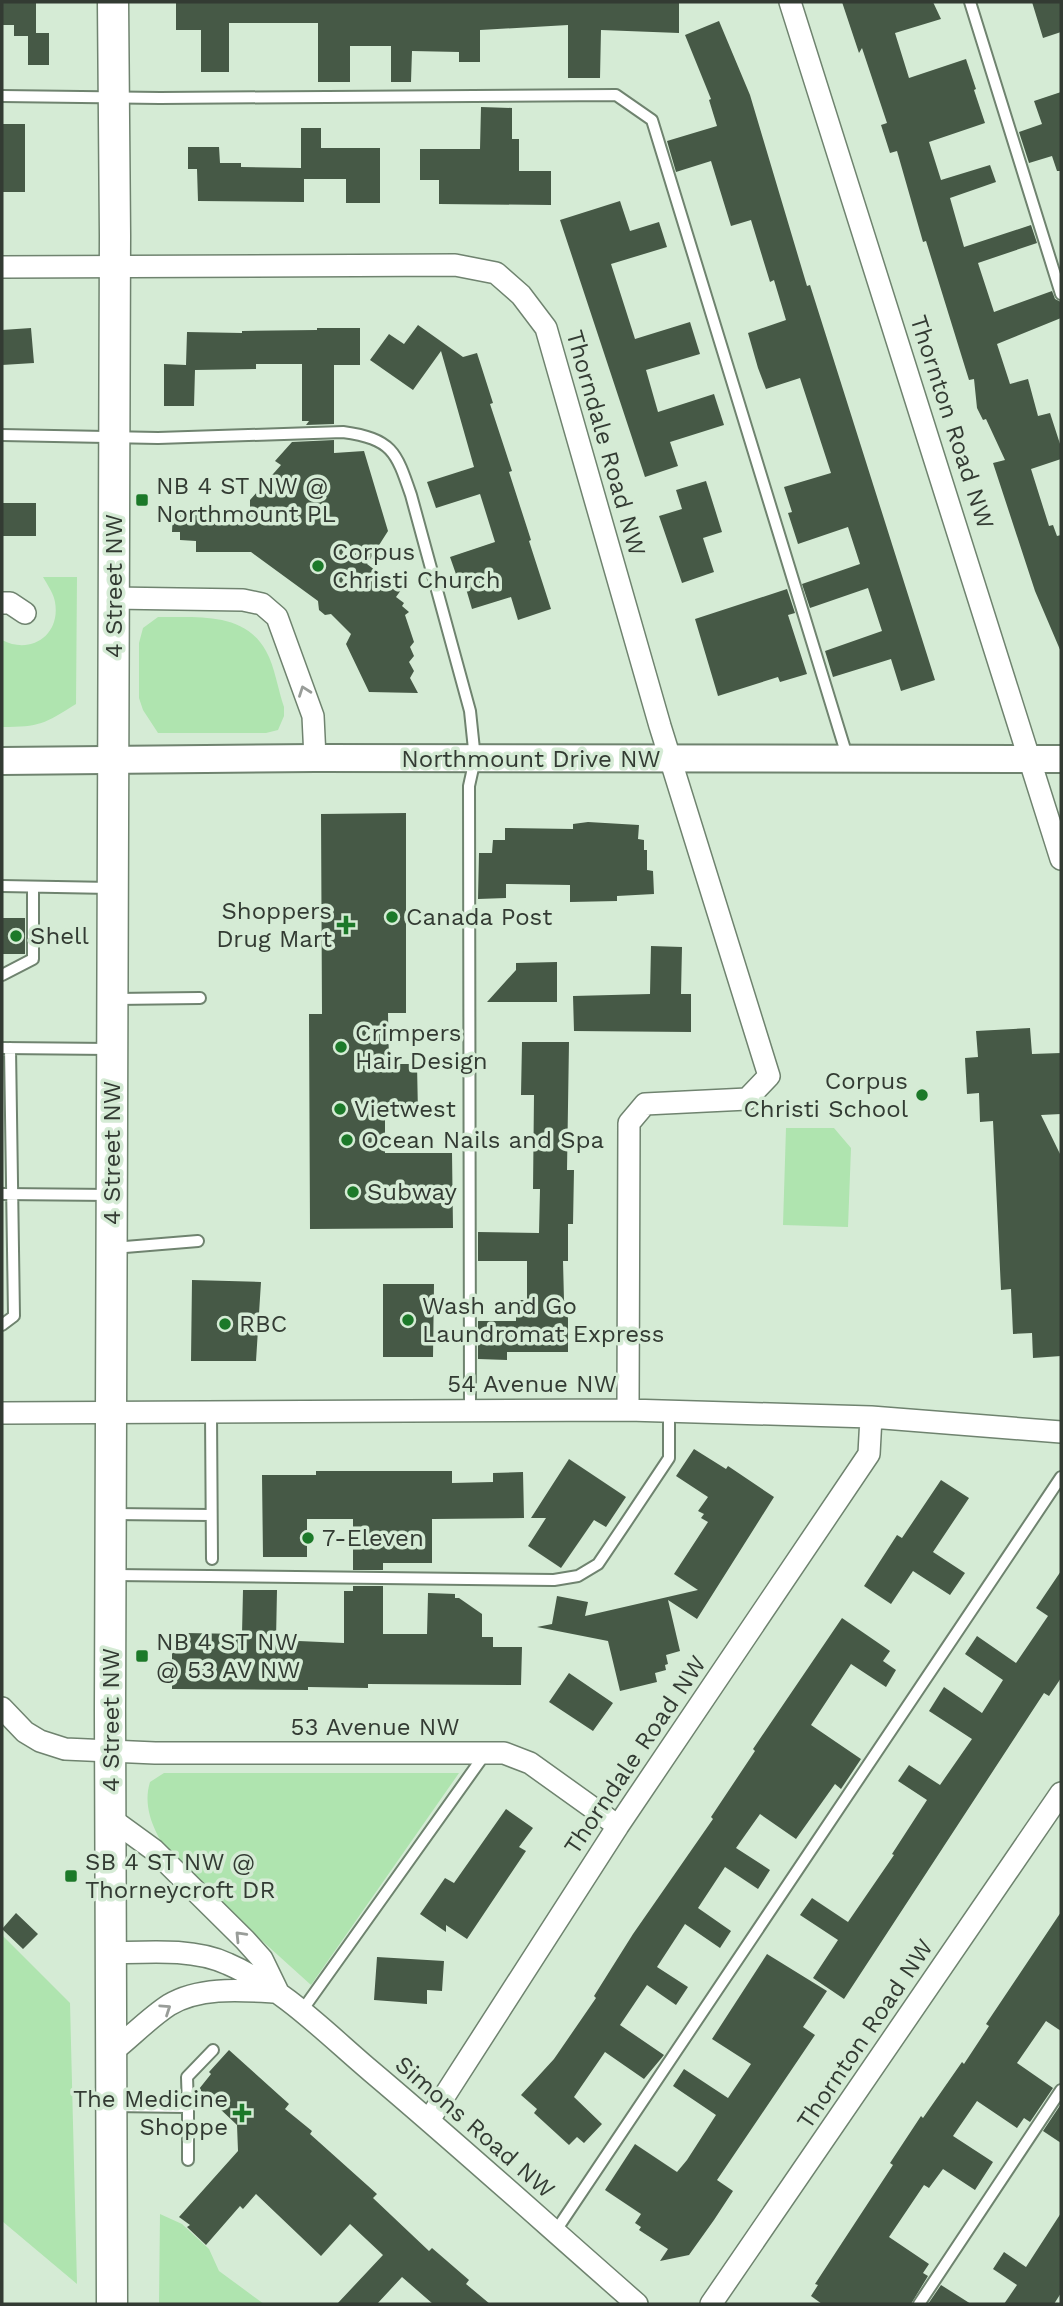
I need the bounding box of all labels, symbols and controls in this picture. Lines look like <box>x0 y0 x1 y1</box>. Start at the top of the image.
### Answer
street label: Thornton Road NW <box>904 312 1000 532</box>
street label: Thorndale Road NW <box>560 327 652 559</box>
place label: NB 4 ST NW @ Northmount PL <box>156 472 336 528</box>
marker: NB 4 ST NW @ Northmount PL <box>134 492 150 508</box>
street label: 4 Street NW <box>100 514 128 658</box>
place label: Corpus Christi Church <box>332 538 501 594</box>
marker: Corpus Christi Church <box>310 558 326 574</box>
one-way arrow <box>298 686 312 698</box>
street label: Northmount Drive NW <box>401 745 661 773</box>
place label: Shoppers Drug Mart <box>216 897 332 953</box>
place label: Canada Post <box>406 903 552 931</box>
marker: Canada Post <box>384 909 400 925</box>
marker: Shoppers Drug Mart <box>338 917 354 933</box>
place label: Shell <box>30 922 89 950</box>
marker: Shell <box>8 928 24 944</box>
place label: Crimpers Hair Design <box>355 1019 488 1075</box>
marker: Crimpers Hair Design <box>333 1039 349 1055</box>
place label: Corpus Christi School <box>743 1067 909 1123</box>
street label: 4 Street NW <box>98 1081 126 1225</box>
marker: Corpus Christi School <box>914 1087 930 1103</box>
place label: Vietwest <box>354 1095 456 1123</box>
marker: Vietwest <box>332 1101 348 1117</box>
place label: Ocean Nails and Spa <box>361 1126 604 1154</box>
marker: Ocean Nails and Spa <box>339 1132 355 1148</box>
place label: Subway <box>367 1178 457 1206</box>
marker: Subway <box>345 1184 361 1200</box>
place label: Wash and Go Laundromat Express <box>422 1292 664 1348</box>
place label: RBC <box>239 1310 287 1338</box>
marker: Wash and Go Laundromat Express <box>400 1312 416 1328</box>
marker: RBC <box>217 1316 233 1332</box>
street label: 54 Avenue NW <box>447 1370 617 1398</box>
place label: 7-Eleven <box>322 1524 424 1552</box>
marker: 7-Eleven <box>300 1530 316 1546</box>
place label: NB 4 ST NW @ 53 AV NW <box>156 1628 300 1684</box>
street label: 4 Street NW <box>97 1648 125 1792</box>
marker: NB 4 ST NW @ 53 AV NW <box>134 1648 150 1664</box>
street label: Thorndale Road NW <box>558 1650 712 1860</box>
street label: 53 Avenue NW <box>291 1713 459 1741</box>
place label: SB 4 ST NW @ Thorneycroft DR <box>85 1848 275 1904</box>
marker: SB 4 ST NW @ Thorneycroft DR <box>63 1868 79 1884</box>
one-way arrow <box>236 1931 249 1944</box>
street label: Thornton Road NW <box>791 1934 939 2134</box>
one-way arrow <box>158 2005 171 2017</box>
street label: Simons Road NW <box>390 2050 560 2204</box>
place label: The Medicine Shoppe <box>73 2085 228 2141</box>
marker: The Medicine Shoppe <box>234 2105 250 2121</box>

